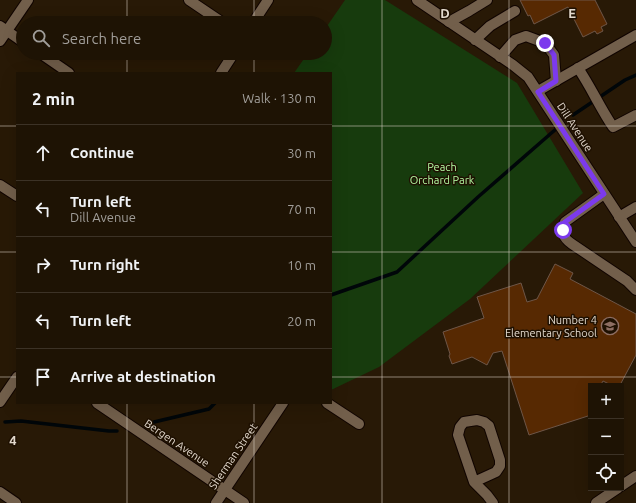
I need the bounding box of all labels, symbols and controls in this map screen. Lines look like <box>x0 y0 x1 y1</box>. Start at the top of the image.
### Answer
text: D <box>440 6 450 20</box>
text: E <box>568 6 576 20</box>
search box <box>16 16 332 60</box>
icon: search <box>30 27 52 49</box>
text: Search here <box>62 30 141 47</box>
route end <box>536 34 554 52</box>
text: 2 min <box>32 89 75 108</box>
text: Walk · 130 m <box>242 91 316 105</box>
street label: Dill Avenue <box>555 100 595 154</box>
icon: ahead <box>32 142 54 164</box>
text: Continue <box>70 144 134 161</box>
text: 30 m <box>287 146 316 160</box>
park label: Peach Orchard Park <box>410 161 475 186</box>
text: Turn left <box>70 193 131 210</box>
icon: left <box>32 198 54 220</box>
text: 70 m <box>287 202 316 216</box>
text: Dill Avenue <box>70 210 136 224</box>
route start <box>554 221 572 239</box>
icon: right <box>32 254 54 276</box>
text: Turn right <box>70 256 140 273</box>
text: 10 m <box>287 258 316 272</box>
icon: left <box>32 310 54 332</box>
text: Turn left <box>70 312 131 329</box>
text: 20 m <box>287 314 316 328</box>
place label: Number 4 Elementary School <box>505 314 597 339</box>
school or university icon: Number 4 Elementary School <box>600 316 620 336</box>
icon: arrive <box>32 366 54 388</box>
text: Arrive at destination <box>70 368 216 385</box>
map controls <box>588 383 624 491</box>
button: + <box>588 383 624 419</box>
street label: Bergen Avenue <box>142 417 212 469</box>
button: − <box>588 419 624 455</box>
street label: Sherman Street <box>207 420 260 491</box>
text: 4 <box>9 433 17 447</box>
button: locate <box>588 455 624 491</box>

